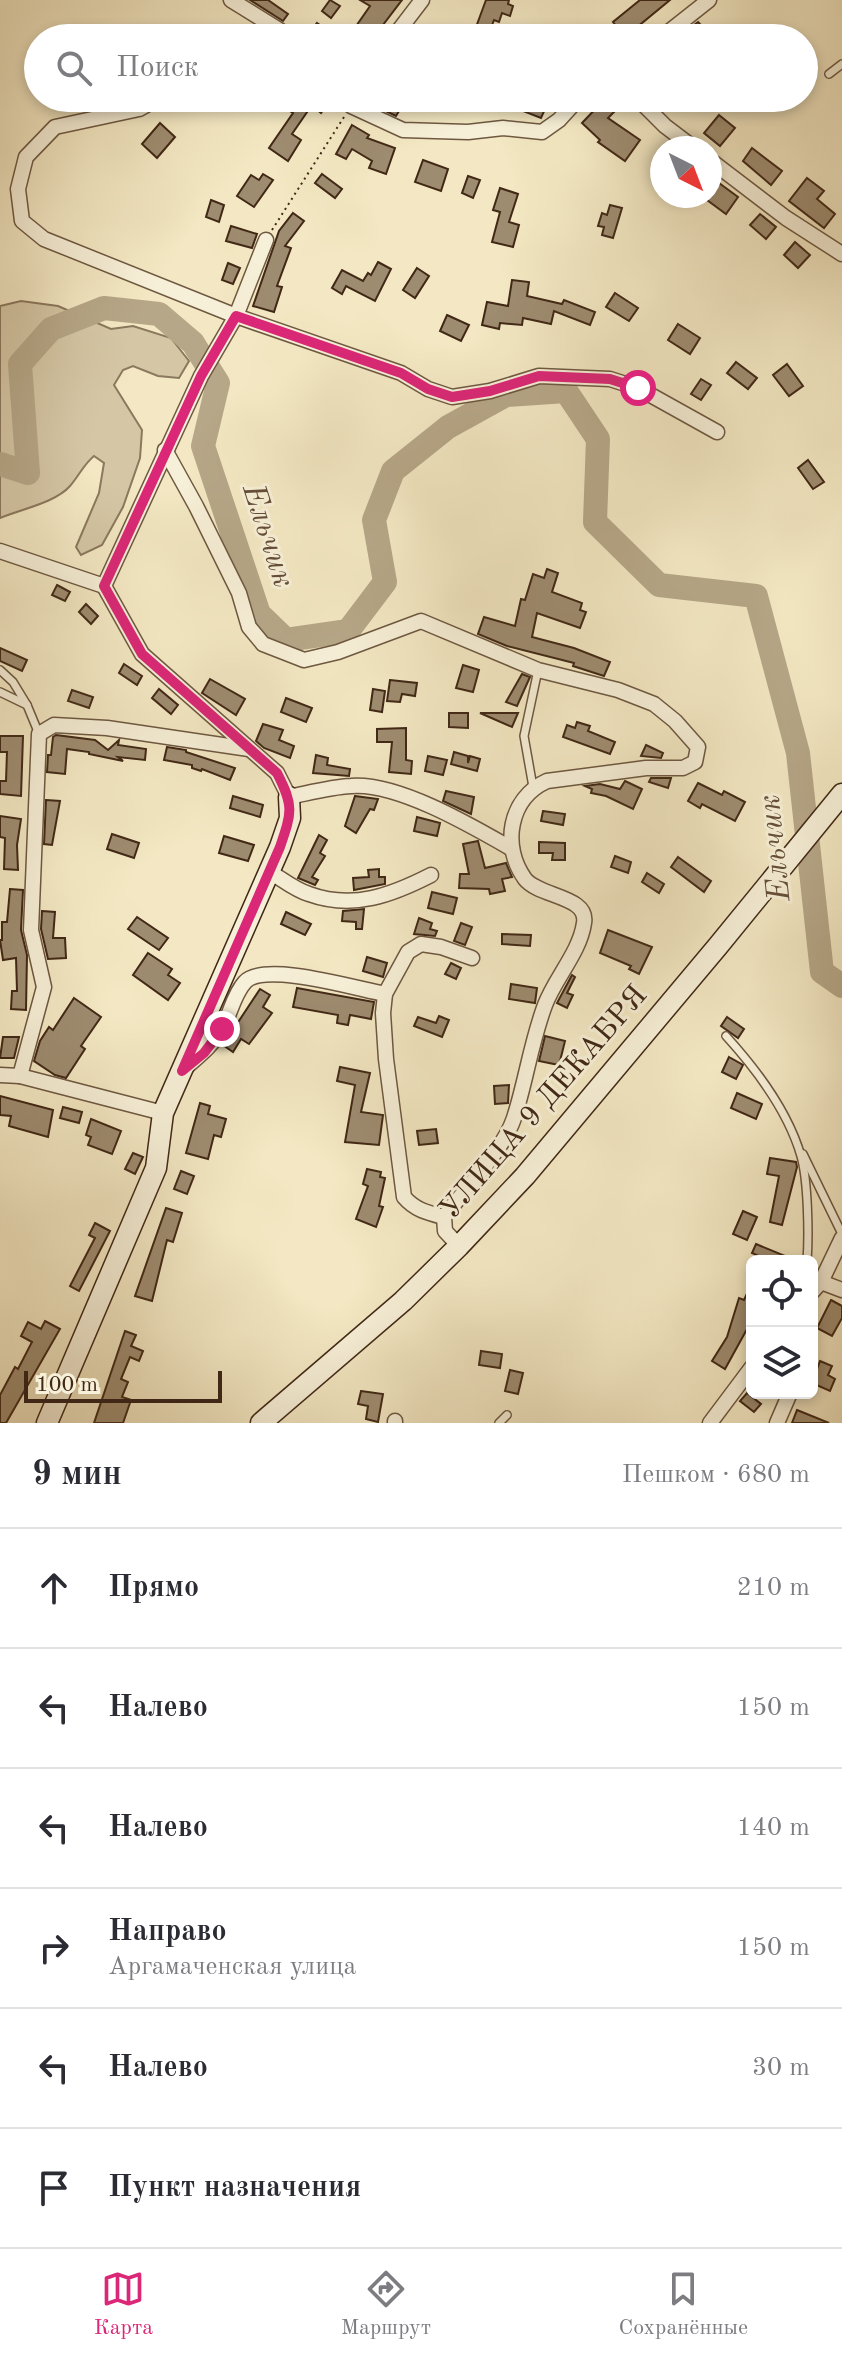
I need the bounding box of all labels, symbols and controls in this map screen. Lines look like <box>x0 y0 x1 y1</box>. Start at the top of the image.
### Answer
search box <box>24 24 818 112</box>
icon: search <box>52 46 96 90</box>
text: Поиск <box>116 53 199 83</box>
north arrow <box>650 136 722 208</box>
route start <box>620 370 656 406</box>
water label: Ельчик <box>235 479 299 592</box>
water label: Ельчик <box>754 793 798 904</box>
street label: УЛИЦА 9 ДЕКАБРЯ <box>435 980 653 1226</box>
route end <box>204 1011 240 1047</box>
map controls <box>746 1255 818 1399</box>
button: locate <box>746 1255 818 1327</box>
button: layers <box>746 1327 818 1399</box>
scale bar <box>24 1367 222 1403</box>
text: 100 m <box>36 1374 98 1396</box>
text: 9 мин <box>32 1458 122 1492</box>
text: Пешком · 680 m <box>622 1462 810 1488</box>
icon: ahead <box>32 1566 76 1610</box>
text: Прямо <box>108 1573 199 1603</box>
text: 210 m <box>737 1575 810 1601</box>
icon: left <box>32 1686 76 1730</box>
text: Налево <box>108 1693 208 1723</box>
text: 150 m <box>737 1695 810 1721</box>
icon: left <box>32 1806 76 1850</box>
text: Налево <box>108 1813 208 1843</box>
text: 140 m <box>737 1815 810 1841</box>
text: Направо <box>108 1917 227 1947</box>
icon: right <box>32 1926 76 1970</box>
text: 150 m <box>737 1935 810 1961</box>
text: Аргамаченская улица <box>108 1954 356 1980</box>
icon: left <box>32 2046 76 2090</box>
text: Налево <box>108 2053 208 2083</box>
text: 30 m <box>752 2055 810 2081</box>
icon: arrive <box>32 2166 76 2210</box>
text: Пункт назначения <box>108 2173 361 2203</box>
tab: Карта <box>94 2267 153 2342</box>
tab: Маршрут <box>341 2267 431 2342</box>
tab: Сохранённые <box>618 2267 748 2342</box>

